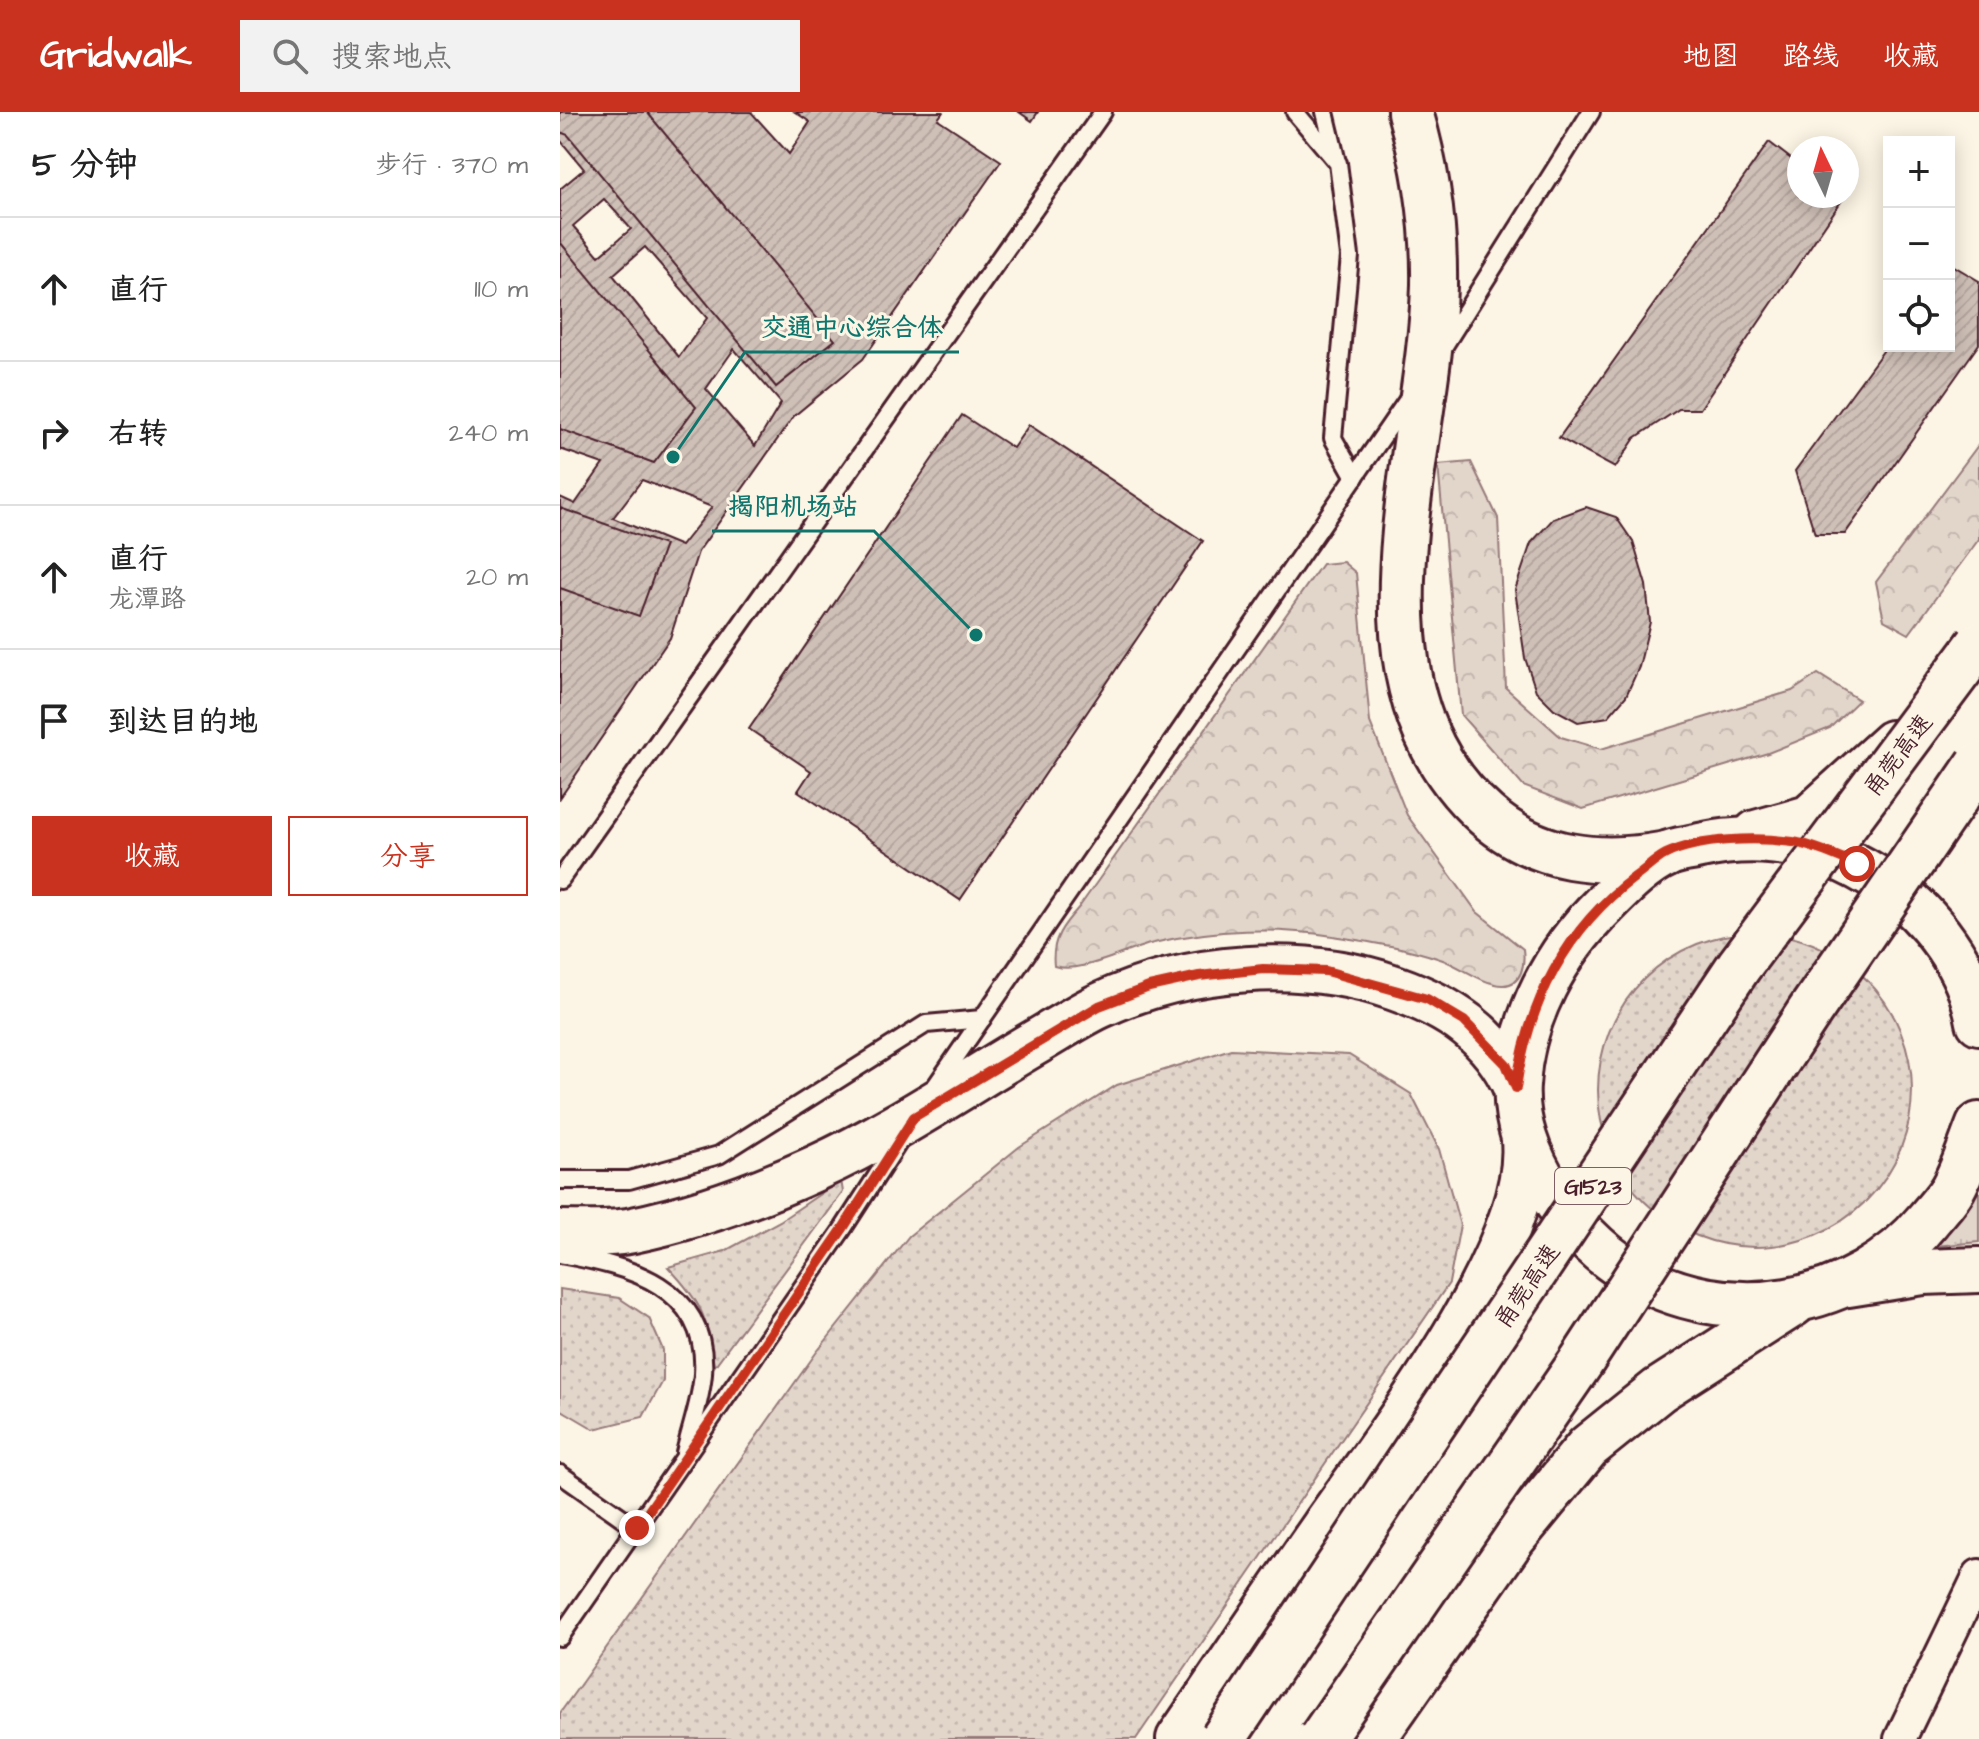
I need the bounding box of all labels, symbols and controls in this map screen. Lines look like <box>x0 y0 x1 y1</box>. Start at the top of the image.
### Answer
search box <box>240 20 800 92</box>
text: Gridwalk <box>40 30 192 82</box>
icon: search <box>268 34 312 78</box>
text: 搜索地点 <box>332 36 452 78</box>
text: 地图 <box>1683 37 1739 76</box>
text: 路线 <box>1783 37 1839 76</box>
text: 收藏 <box>1883 37 1939 76</box>
north arrow <box>1787 136 1859 208</box>
map controls <box>1883 136 1955 352</box>
button: + <box>1883 136 1955 208</box>
text: 5 分钟 <box>32 141 138 189</box>
text: 步行 · 370 m <box>375 147 528 183</box>
button: − <box>1883 208 1955 280</box>
icon: ahead <box>32 267 76 311</box>
text: 直行 <box>108 269 168 311</box>
text: 110 m <box>474 271 528 307</box>
button: locate <box>1883 280 1955 352</box>
callout: 交通中心综合体 <box>745 302 959 352</box>
text: 交通中心综合体 <box>761 310 943 346</box>
icon: right <box>32 411 76 455</box>
text: 右转 <box>108 413 168 455</box>
text: 240 m <box>448 415 528 451</box>
callout: 揭阳机场站 <box>712 481 874 531</box>
text: 揭阳机场站 <box>728 489 858 525</box>
text: 直行 <box>108 538 168 580</box>
icon: ahead <box>32 555 76 599</box>
text: 20 m <box>466 559 528 595</box>
text: 龙潭路 <box>108 581 186 617</box>
icon: arrive <box>32 699 76 743</box>
text: 到达目的地 <box>108 701 258 743</box>
street label: 甬莞高速 <box>1856 707 1941 804</box>
button: 收藏 <box>32 816 272 896</box>
button: 分享 <box>288 816 528 896</box>
route start <box>1839 846 1875 882</box>
road number: G1523 <box>1555 1168 1631 1204</box>
street label: 甬莞高速 <box>1487 1237 1569 1336</box>
route end <box>619 1510 655 1546</box>

